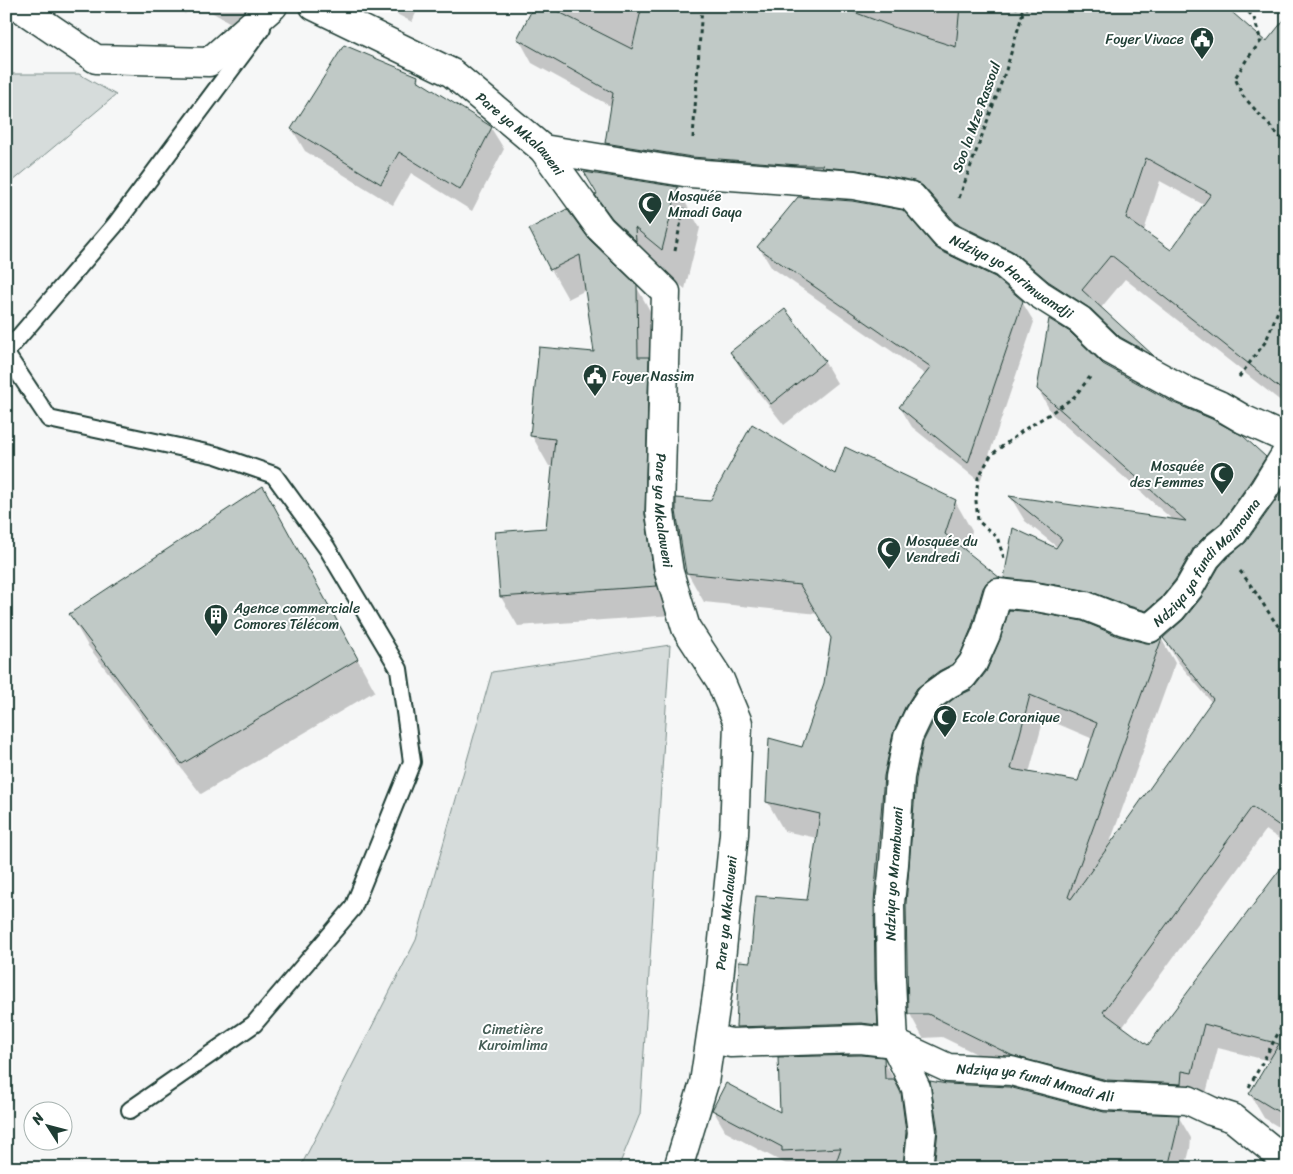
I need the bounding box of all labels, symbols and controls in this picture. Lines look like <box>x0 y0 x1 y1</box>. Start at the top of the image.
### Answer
public building icon: Foyer Vivace <box>1189 26 1215 60</box>
place label: Foyer Vivace <box>1106 27 1184 52</box>
street label: Soo la Mze Rassoul <box>945 57 1008 176</box>
street label: Pare ya Mkalaweni <box>470 86 571 182</box>
place label: Mosquée Mmadi Gaya <box>668 184 742 225</box>
mosque icon: Mosquée Mmadi Gaya <box>637 191 663 225</box>
street label: Ndziya yo Harimwamdji <box>945 228 1079 326</box>
public building icon: Foyer Nassim <box>582 363 608 397</box>
place label: Foyer Nassim <box>612 364 694 389</box>
street label: Pare ya Mkalaweni <box>647 453 680 570</box>
place label: Mosquée des Femmes <box>1130 454 1205 495</box>
mosque icon: Mosquée des Femmes <box>1209 461 1235 495</box>
street label: Ndziya ya fundi Maimouna <box>1147 493 1267 634</box>
place label: Mosquée du Vendredi <box>906 529 978 570</box>
mosque icon: Mosquée du Vendredi <box>876 536 902 570</box>
place label: Agence commerciale Comores Télécom <box>233 596 360 637</box>
building icon: Agence commerciale Comores Télécom <box>203 603 229 637</box>
mosque icon: Ecole Coranique <box>932 704 958 738</box>
place label: Ecole Coranique <box>962 705 1060 730</box>
street label: Ndziya yo Mrambwani <box>878 805 911 941</box>
street label: Pare ya Mkalaweni <box>708 854 745 971</box>
park label: Cimetière Kuroimlima <box>478 1017 549 1058</box>
street label: Ndziya ya fundi Mmadi Ali <box>956 1056 1116 1109</box>
north arrow <box>22 1102 72 1152</box>
text: N <box>24 1107 51 1131</box>

